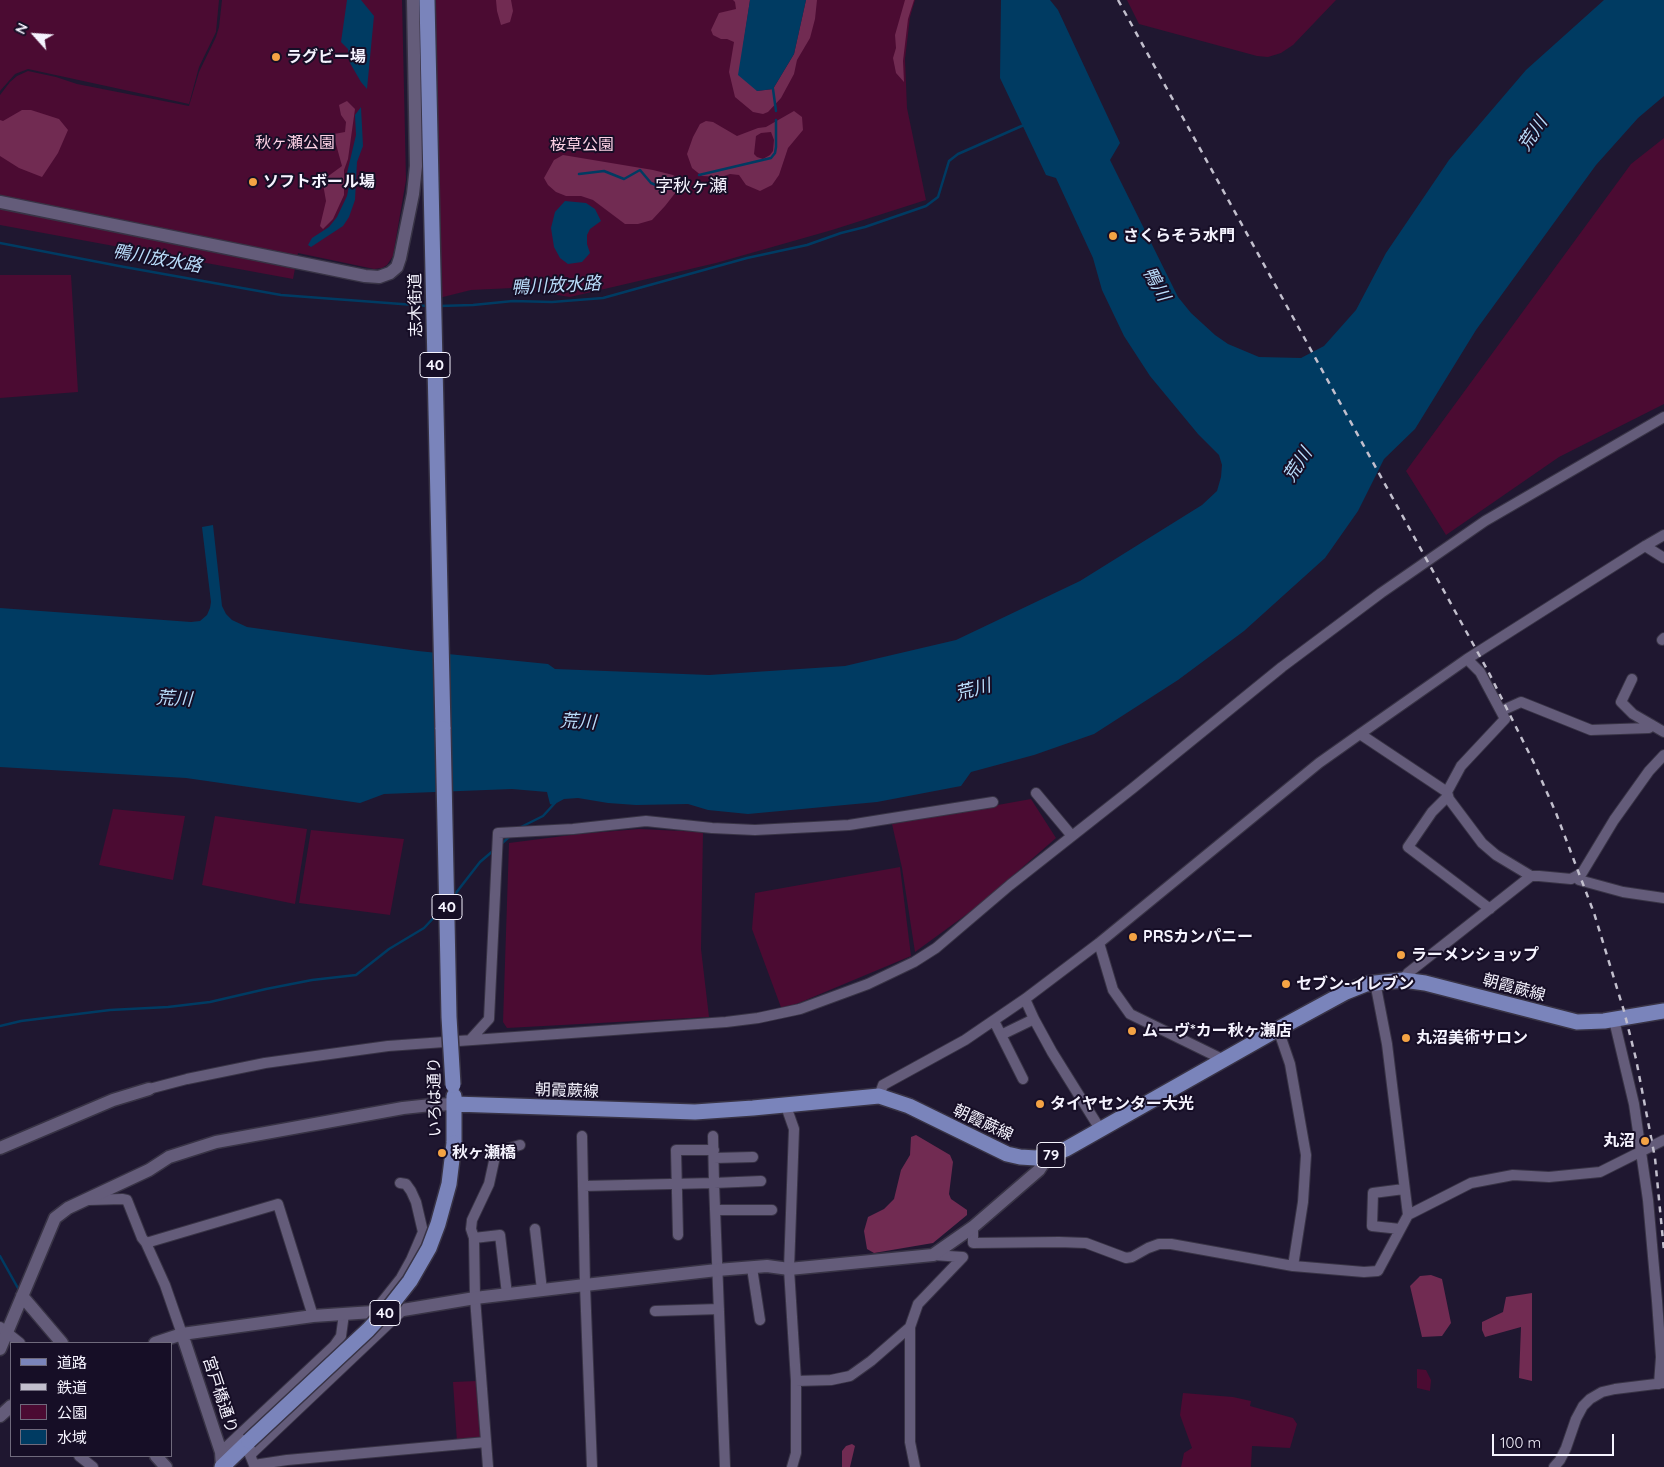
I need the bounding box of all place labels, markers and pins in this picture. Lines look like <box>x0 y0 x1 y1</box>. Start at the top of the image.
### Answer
place label: ラグビー場 <box>286 47 366 67</box>
marker: ラグビー場 <box>270 51 282 63</box>
place label: ソフトボール場 <box>263 172 375 192</box>
marker: ソフトボール場 <box>247 176 259 188</box>
place label: さくらそう水門 <box>1123 226 1235 246</box>
marker: さくらそう水門 <box>1107 230 1119 242</box>
place label: PRSカンパニー <box>1143 927 1253 947</box>
marker: PRSカンパニー <box>1127 931 1139 943</box>
place label: ラーメンショップ <box>1411 945 1539 965</box>
marker: ラーメンショップ <box>1395 949 1407 961</box>
place label: セブン-イレブン <box>1296 974 1414 994</box>
marker: セブン-イレブン <box>1280 978 1292 990</box>
place label: ムーヴ*カー秋ヶ瀬店 <box>1142 1021 1292 1041</box>
marker: ムーヴ*カー秋ヶ瀬店 <box>1126 1025 1138 1037</box>
place label: 丸沼美術サロン <box>1416 1028 1528 1048</box>
marker: 丸沼美術サロン <box>1400 1032 1412 1044</box>
place label: タイヤセンター大光 <box>1050 1094 1194 1114</box>
marker: タイヤセンター大光 <box>1034 1098 1046 1110</box>
place label: 丸沼 <box>1603 1131 1635 1151</box>
marker: 丸沼 <box>1639 1135 1651 1147</box>
place label: 秋ヶ瀬橋 <box>452 1143 516 1163</box>
marker: 秋ヶ瀬橋 <box>436 1147 448 1159</box>

